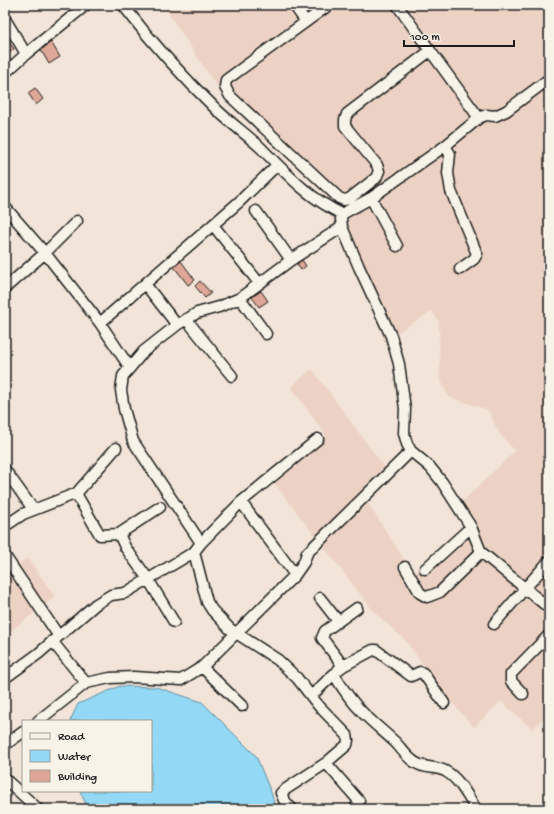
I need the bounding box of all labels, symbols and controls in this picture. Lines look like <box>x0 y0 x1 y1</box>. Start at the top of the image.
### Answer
scale bar <box>404 22 514 48</box>
text: 100 m <box>409 31 440 45</box>
legend <box>22 720 152 792</box>
text: Road <box>58 731 85 745</box>
text: Water <box>58 751 92 765</box>
text: Building <box>57 771 97 785</box>

